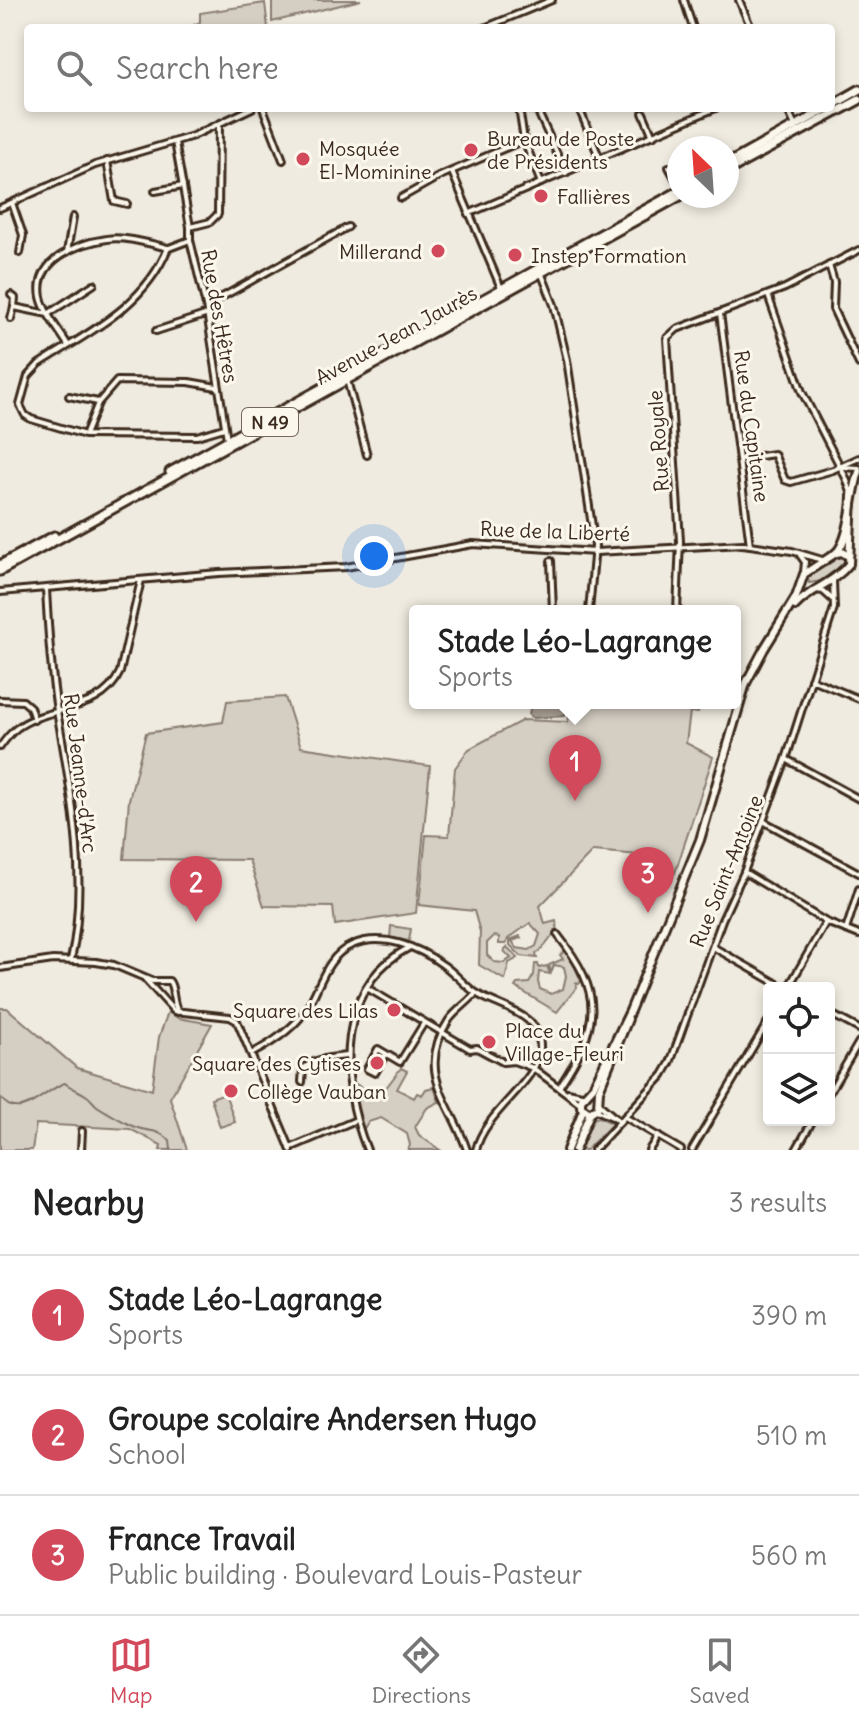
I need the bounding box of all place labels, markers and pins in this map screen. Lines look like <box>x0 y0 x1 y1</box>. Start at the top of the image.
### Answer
place label: Bureau de Poste de Présidents <box>487 126 634 174</box>
place label: Mosquée El-Mominine <box>319 136 432 184</box>
marker: Bureau de Poste de Présidents <box>462 141 480 159</box>
marker: Mosquée El-Mominine <box>294 150 312 168</box>
place label: Fallières <box>557 184 630 209</box>
marker: Fallières <box>532 187 550 205</box>
place label: Millerand <box>339 239 422 264</box>
marker: Millerand <box>429 242 447 260</box>
place label: Instep Formation <box>531 243 687 268</box>
marker: Instep Formation <box>506 246 524 264</box>
pin: 1 <box>549 735 601 801</box>
pin: 3 <box>622 847 674 913</box>
pin: 2 <box>170 856 222 922</box>
place label: Square des Lilas <box>233 998 378 1023</box>
marker: Square des Lilas <box>385 1001 403 1019</box>
place label: Place du Village-Fleuri <box>505 1018 624 1066</box>
marker: Place du Village-Fleuri <box>480 1033 498 1051</box>
place label: Square des Cytises <box>192 1051 361 1076</box>
marker: Square des Cytises <box>368 1054 386 1072</box>
place label: Collège Vauban <box>247 1079 386 1104</box>
marker: Collège Vauban <box>222 1082 240 1100</box>

